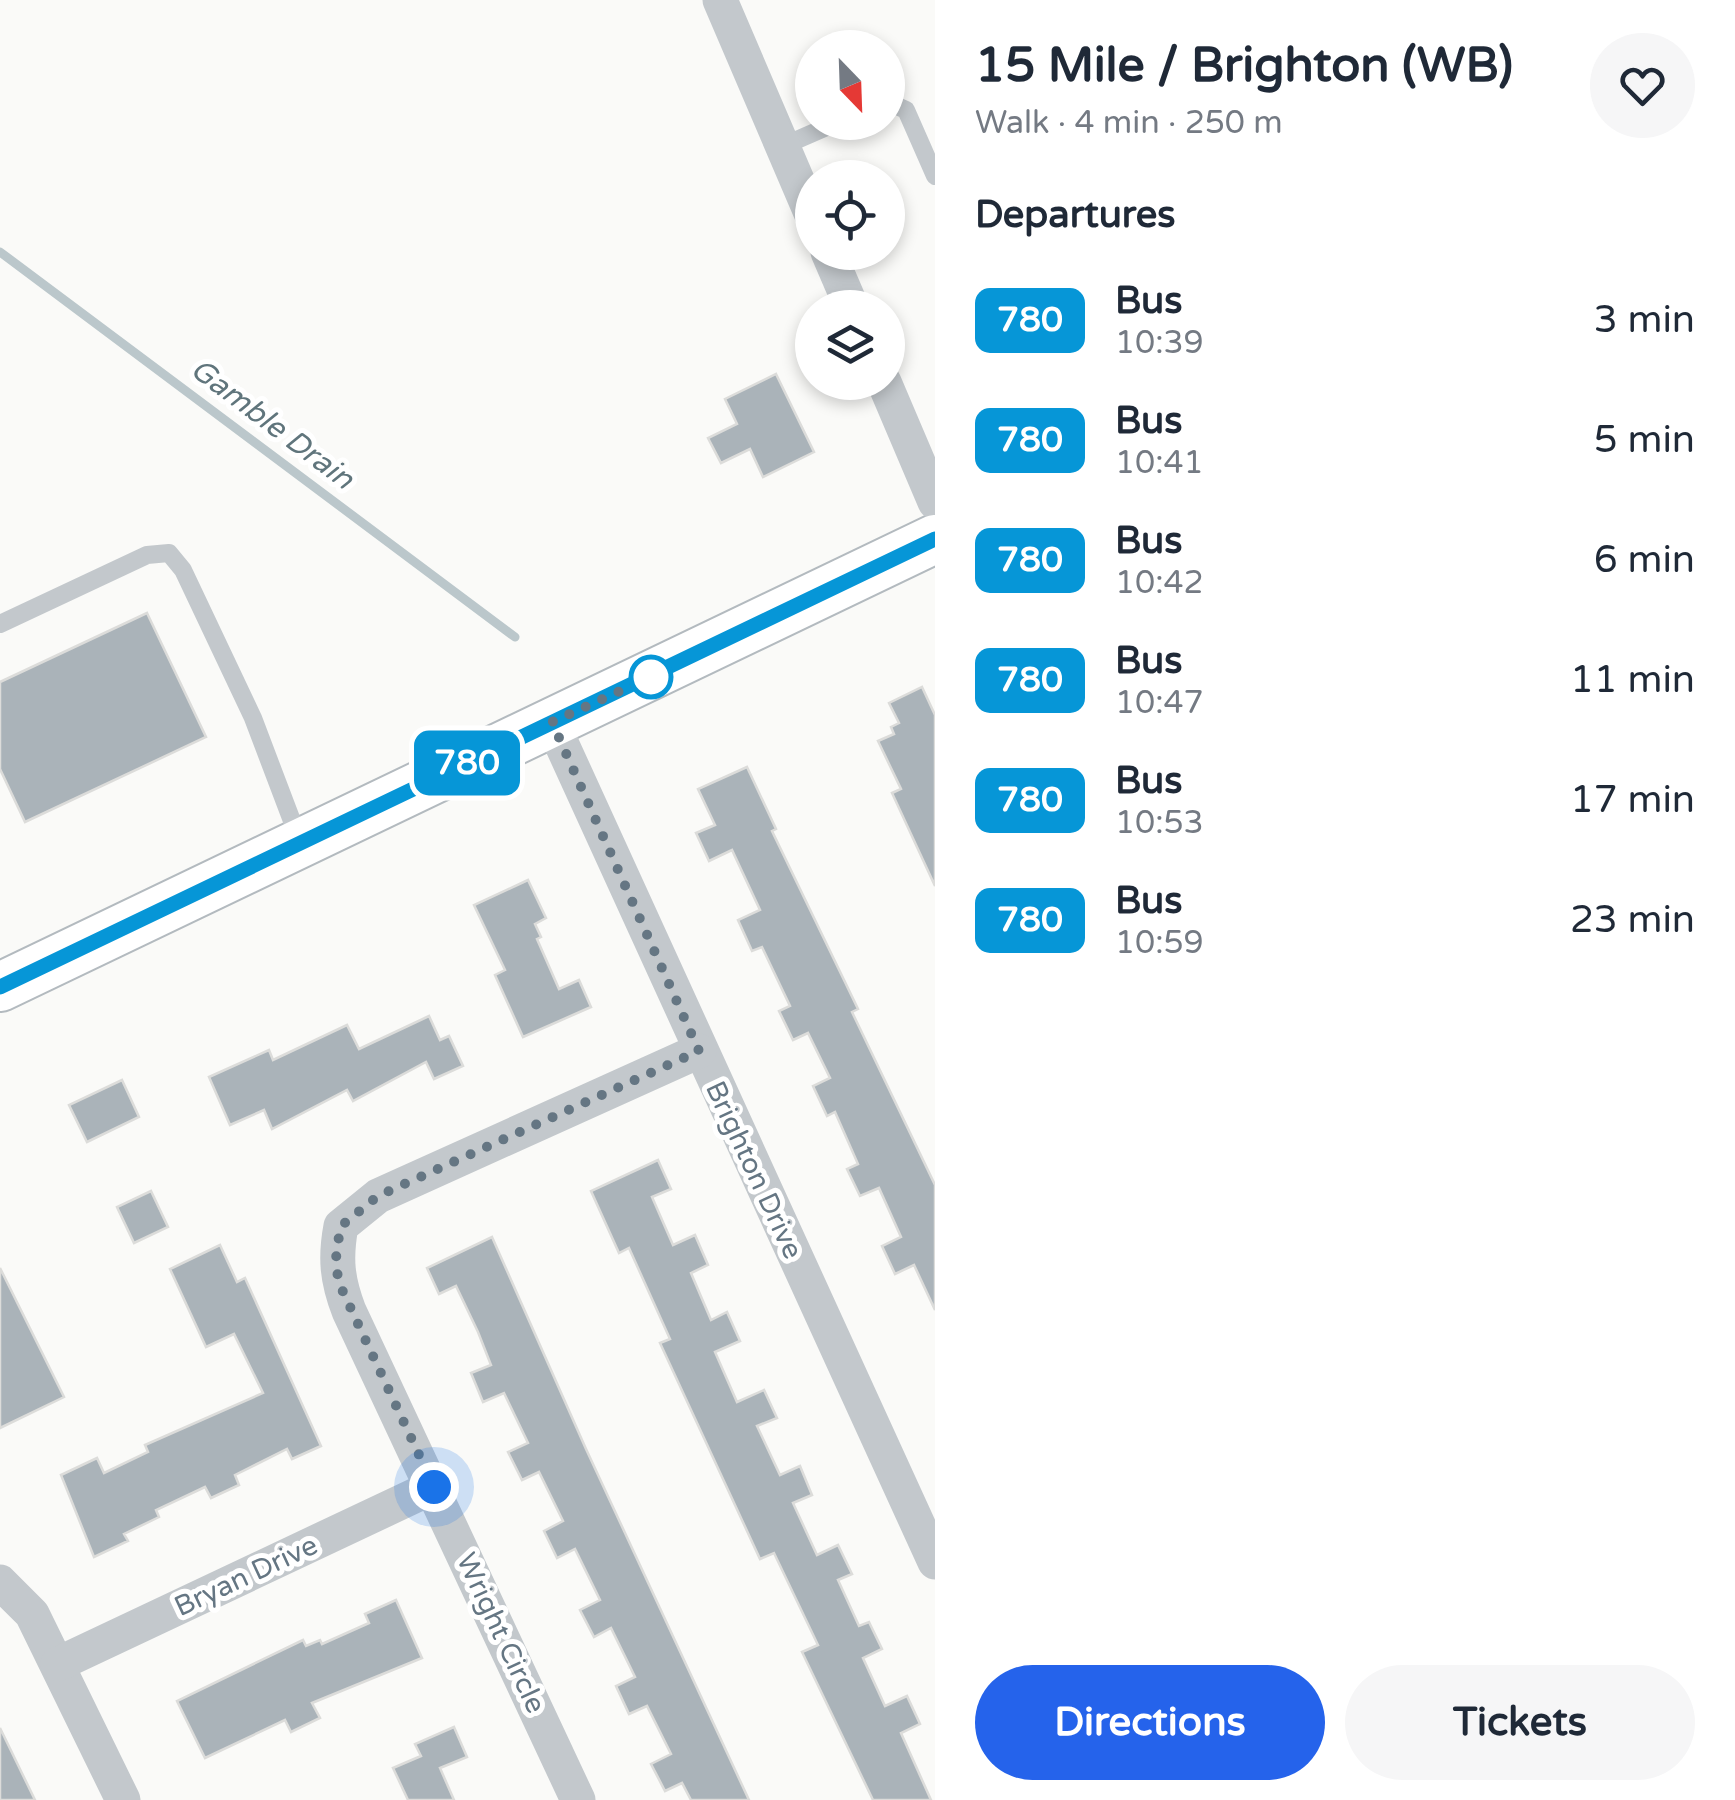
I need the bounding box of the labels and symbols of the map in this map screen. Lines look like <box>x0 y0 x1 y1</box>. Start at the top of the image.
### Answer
north arrow <box>795 30 905 140</box>
water label: Gamble Drain <box>183 351 361 498</box>
unlabelled marker <box>630 656 672 698</box>
line badge: 780 <box>410 730 524 796</box>
street label: Brighton Drive <box>698 1076 810 1264</box>
your location <box>409 1462 459 1512</box>
street label: Bryan Drive <box>169 1528 323 1624</box>
street label: Wright Circle <box>449 1547 553 1719</box>

